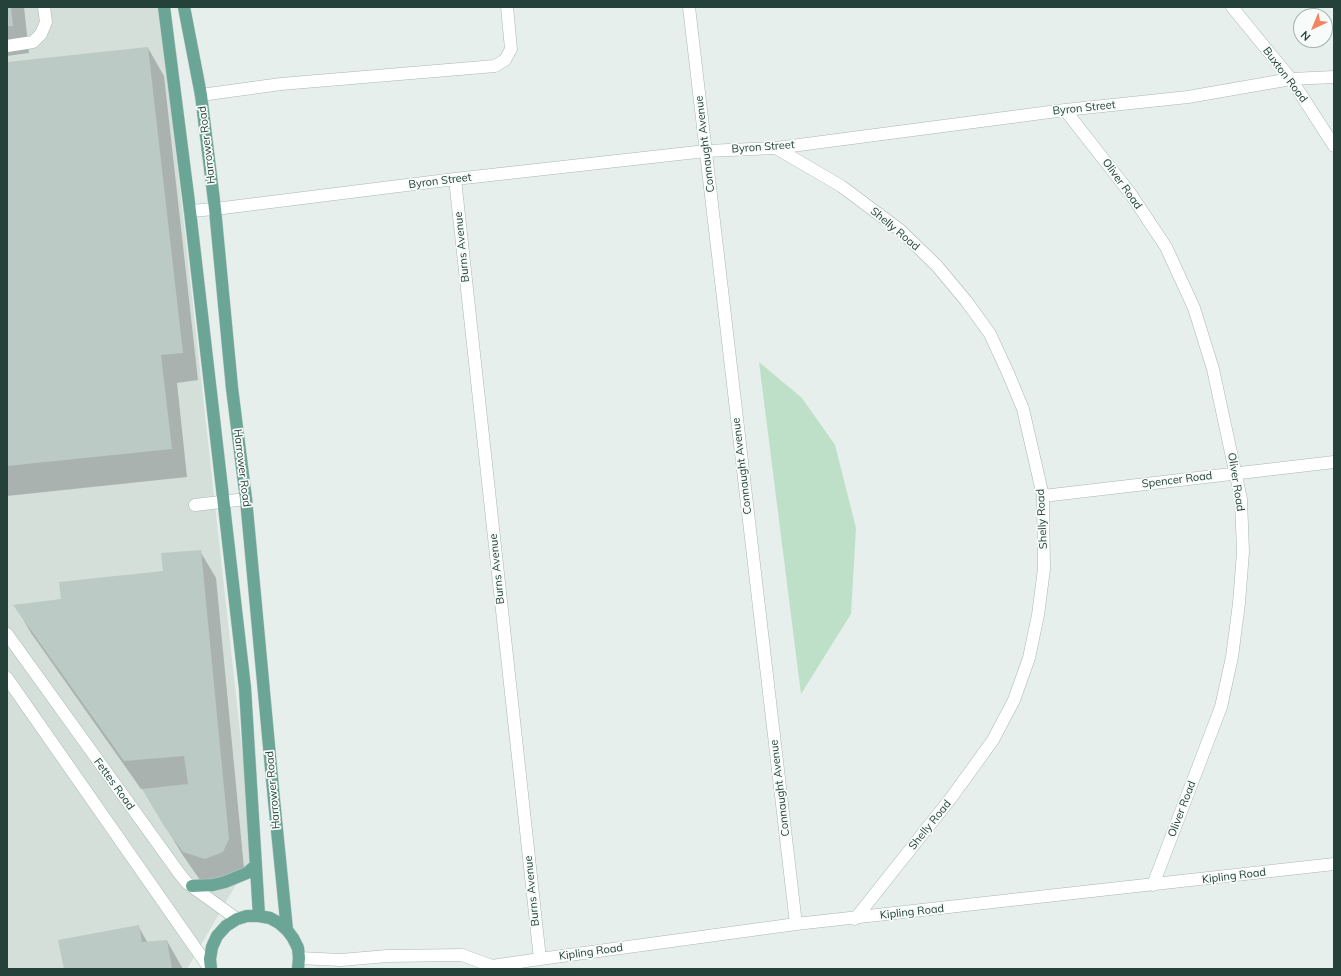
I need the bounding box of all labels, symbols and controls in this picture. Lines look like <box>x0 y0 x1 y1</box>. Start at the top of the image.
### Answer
north arrow <box>1293 8 1333 48</box>
text: N <box>1298 28 1313 44</box>
street label: Buxton Road <box>1260 45 1310 105</box>
street label: Connaught Avenue <box>693 95 717 193</box>
street label: Byron Street <box>1052 98 1116 118</box>
street label: Harrower Road <box>196 105 218 185</box>
street label: Byron Street <box>731 138 795 156</box>
street label: Oliver Road <box>1099 156 1145 212</box>
street label: Byron Street <box>408 171 472 191</box>
street label: Shelly Road <box>868 205 922 253</box>
street label: Burns Avenue <box>452 211 472 283</box>
street label: Connaught Avenue <box>730 417 754 515</box>
street label: Harrower Road <box>231 428 253 508</box>
street label: Oliver Road <box>1225 452 1247 512</box>
street label: Spencer Road <box>1141 469 1213 491</box>
street label: Shelly Road <box>1034 489 1050 549</box>
street label: Burns Avenue <box>487 533 507 605</box>
street label: Connaught Avenue <box>768 739 792 837</box>
street label: Harrower Road <box>263 750 283 830</box>
street label: Fettes Road <box>91 756 137 812</box>
street label: Oliver Road <box>1165 779 1199 839</box>
street label: Shelly Road <box>906 797 954 853</box>
street label: Burns Avenue <box>522 855 542 927</box>
street label: Kipling Road <box>1201 866 1267 886</box>
street label: Kipling Road <box>879 902 945 922</box>
street label: Kipling Road <box>558 941 624 963</box>

